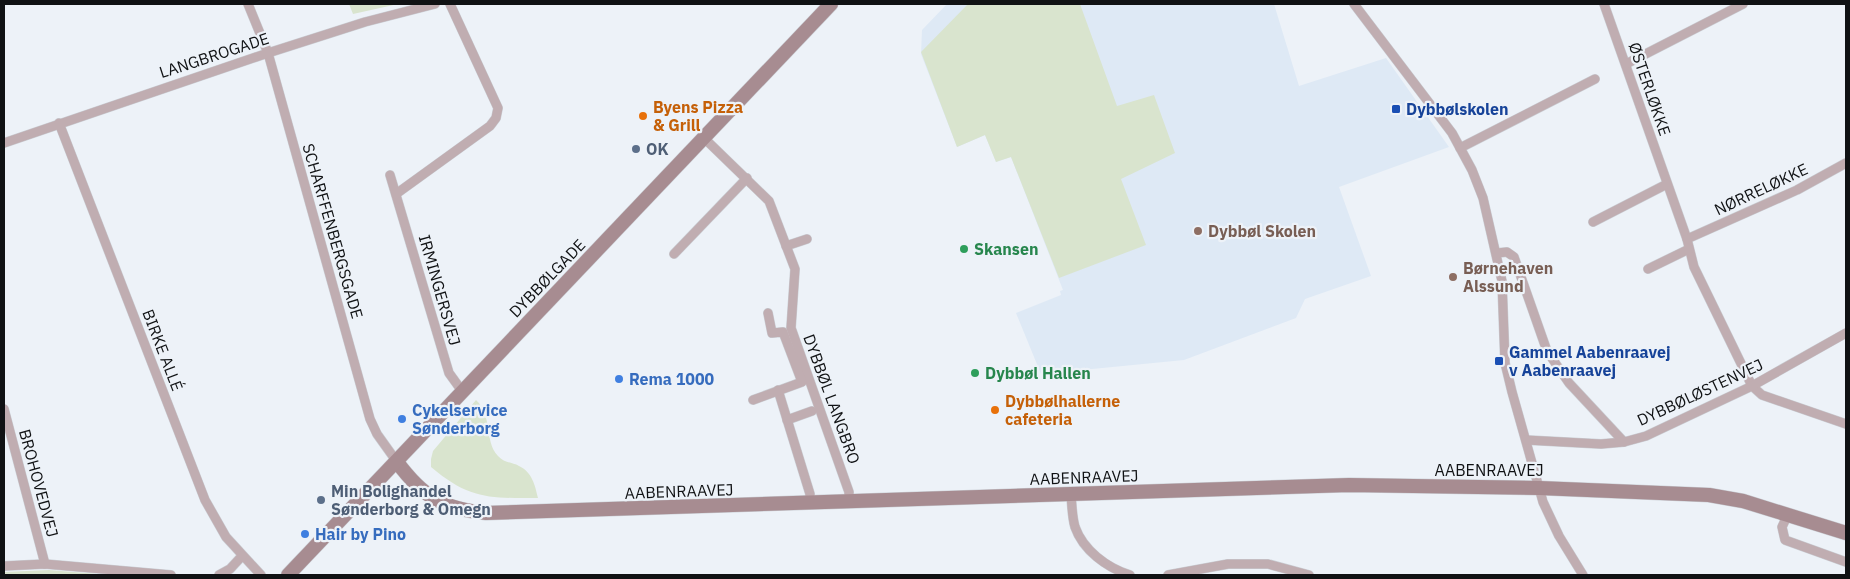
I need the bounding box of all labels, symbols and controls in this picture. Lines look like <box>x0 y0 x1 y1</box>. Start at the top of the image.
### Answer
street label: LANGBROGADE <box>157 28 271 82</box>
street label: ØSTERLØKKE <box>1625 40 1675 138</box>
place label: Byens Pizza & Grill <box>653 97 743 135</box>
place label: Dybbølskolen <box>1406 99 1508 119</box>
marker: Dybbølskolen <box>1390 103 1402 115</box>
marker: Byens Pizza & Grill <box>637 110 649 122</box>
place label: OK <box>646 139 669 159</box>
street label: SCHARFFENBERGSGADE <box>298 141 368 321</box>
marker: OK <box>630 143 642 155</box>
street label: NØRRELØKKE <box>1711 159 1811 219</box>
place label: Dybbøl Skolen <box>1208 221 1316 241</box>
marker: Dybbøl Skolen <box>1192 225 1204 237</box>
street label: IRMINGERSVEJ <box>415 232 465 348</box>
street label: DYBBØLGADE <box>505 235 589 321</box>
place label: Skansen <box>974 239 1038 259</box>
marker: Skansen <box>958 243 970 255</box>
place label: Børnehaven Alssund <box>1463 258 1553 296</box>
marker: Børnehaven Alssund <box>1447 271 1459 283</box>
street label: BIRKE ALLÉ <box>138 306 189 394</box>
street label: DYBBØL LANGBRO <box>799 331 865 467</box>
place label: Gammel Aabenraavej v Aabenraavej <box>1509 342 1671 380</box>
street label: DYBBØLØSTENVEJ <box>1634 354 1766 430</box>
marker: Gammel Aabenraavej v Aabenraavej <box>1493 355 1505 367</box>
place label: Dybbøl Hallen <box>985 363 1091 383</box>
marker: Dybbøl Hallen <box>969 367 981 379</box>
place label: Rema 1000 <box>629 369 715 389</box>
marker: Rema 1000 <box>613 373 625 385</box>
place label: Dybbølhallerne cafeteria <box>1005 391 1120 429</box>
place label: Cykelservice Sønderborg <box>412 400 508 438</box>
marker: Dybbølhallerne cafeteria <box>989 404 1001 416</box>
marker: Cykelservice Sønderborg <box>396 413 408 425</box>
street label: BROHOVEDVEJ <box>15 427 63 539</box>
street label: AABENRAAVEJ <box>1434 460 1544 480</box>
street label: AABENRAAVEJ <box>1029 465 1139 489</box>
street label: AABENRAAVEJ <box>624 479 734 503</box>
place label: Min Bolighandel Sønderborg & Omegn <box>331 481 491 519</box>
marker: Min Bolighandel Sønderborg & Omegn <box>315 494 327 506</box>
place label: Hair by Pino <box>315 524 406 544</box>
marker: Hair by Pino <box>299 528 311 540</box>

